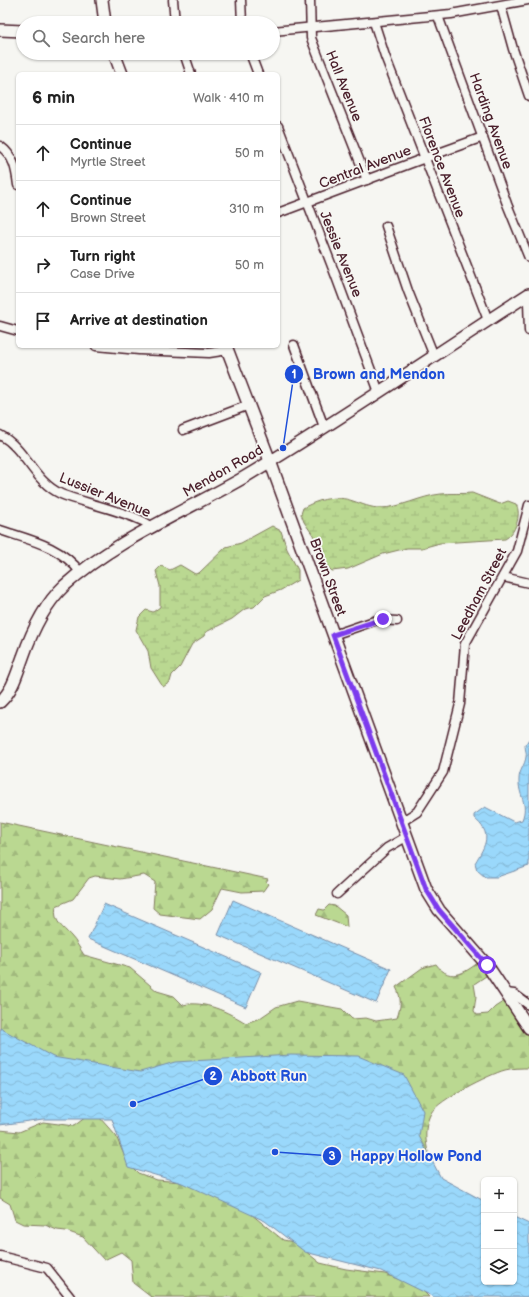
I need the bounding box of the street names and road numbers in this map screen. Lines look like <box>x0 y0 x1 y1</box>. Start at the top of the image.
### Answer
street label: Hall Avenue <box>322 48 366 124</box>
street label: Harding Avenue <box>466 71 516 171</box>
street label: Florence Avenue <box>415 114 469 220</box>
street label: Central Avenue <box>317 142 413 192</box>
street label: Jessie Avenue <box>316 208 366 300</box>
street label: Mendon Road <box>180 441 266 501</box>
street label: Lussier Avenue <box>57 469 153 521</box>
street label: Brown Street <box>306 536 350 619</box>
street label: Leedham Street <box>448 545 511 643</box>

